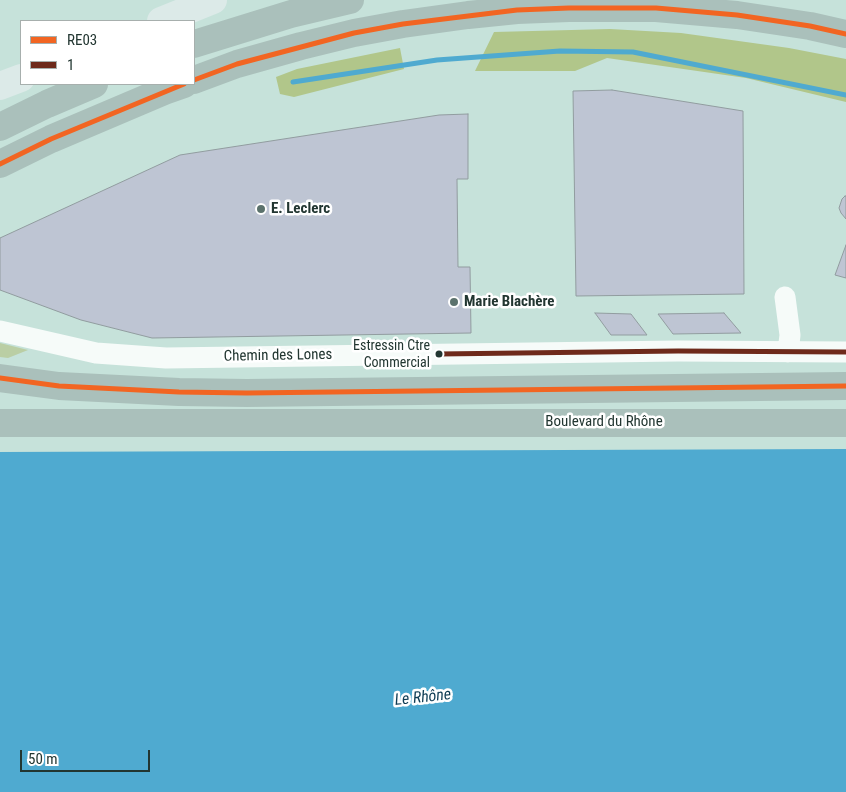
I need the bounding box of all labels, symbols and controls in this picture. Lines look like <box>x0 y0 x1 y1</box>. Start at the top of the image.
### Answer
legend <box>20 20 195 85</box>
text: RE03 <box>67 31 97 49</box>
text: 1 <box>67 56 74 74</box>
place label: E. Leclerc <box>271 200 330 218</box>
marker: E. Leclerc <box>255 203 267 215</box>
place label: Marie Blachère <box>464 293 555 311</box>
marker: Marie Blachère <box>448 296 460 308</box>
place label: Estressin Ctre Commercial <box>353 338 430 371</box>
street label: Chemin des Lones <box>223 346 333 366</box>
marker: Estressin Ctre Commercial <box>434 349 444 359</box>
street label: Boulevard du Rhône <box>545 413 663 431</box>
water label: Le Rhône <box>394 685 452 711</box>
scale bar <box>22 740 152 772</box>
text: 50 m <box>28 750 58 768</box>

